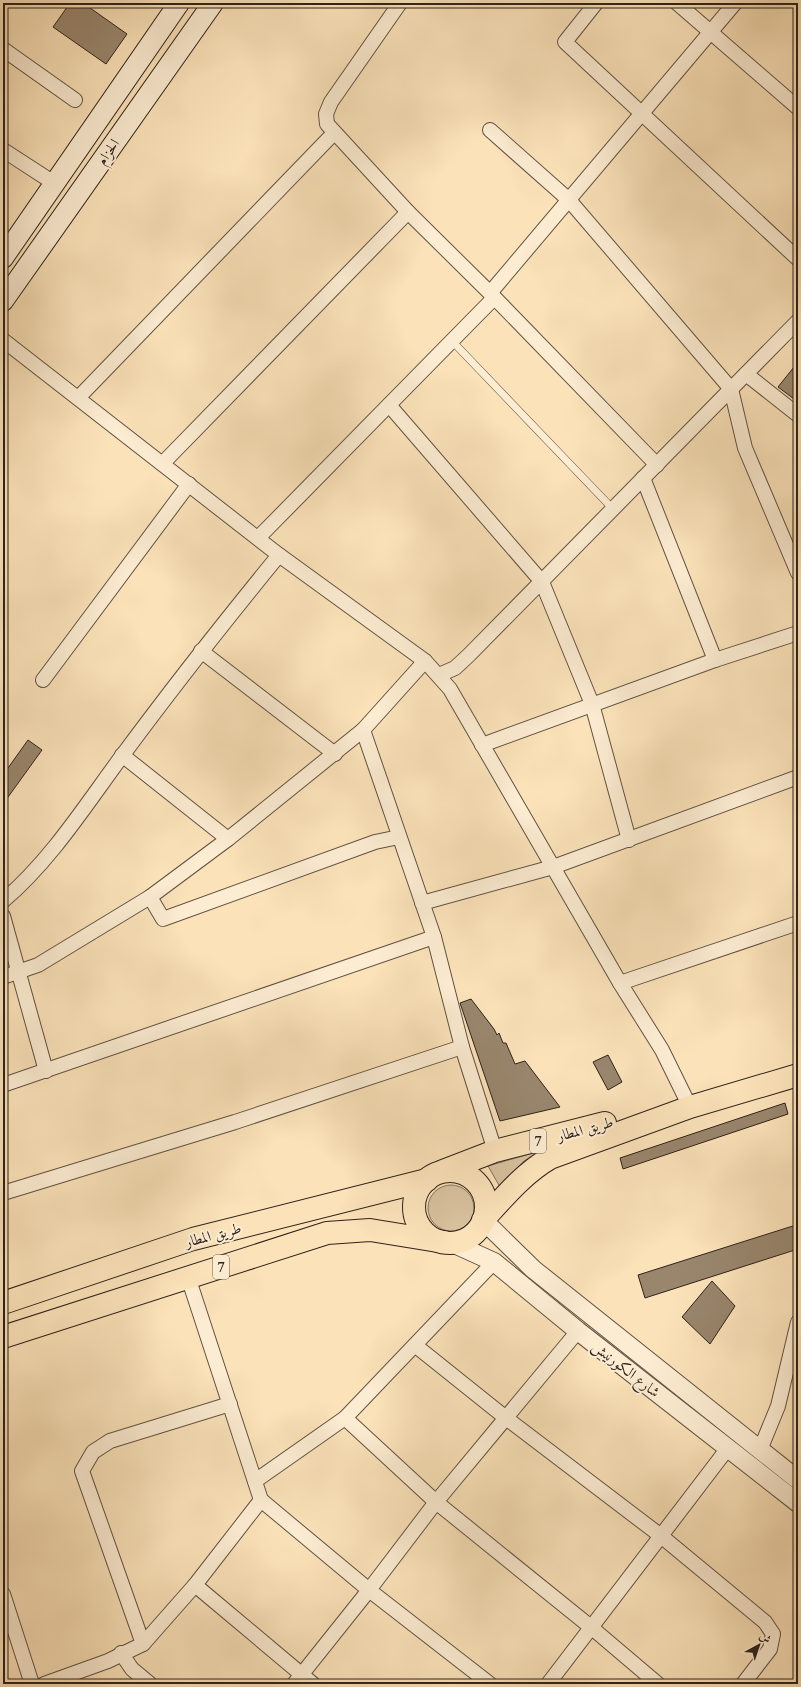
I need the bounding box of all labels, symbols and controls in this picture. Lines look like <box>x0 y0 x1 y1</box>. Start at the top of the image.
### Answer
street label: الحزام <box>92 135 127 171</box>
street label: طريق المطار <box>553 1112 615 1147</box>
road number: 7 <box>530 1129 546 1153</box>
street label: طريق المطار <box>181 1218 243 1253</box>
road number: 7 <box>213 1255 229 1279</box>
street label: شارع الكورنيش <box>586 1336 664 1404</box>
north arrow <box>739 1625 779 1665</box>
text: ش <box>756 1628 774 1647</box>

